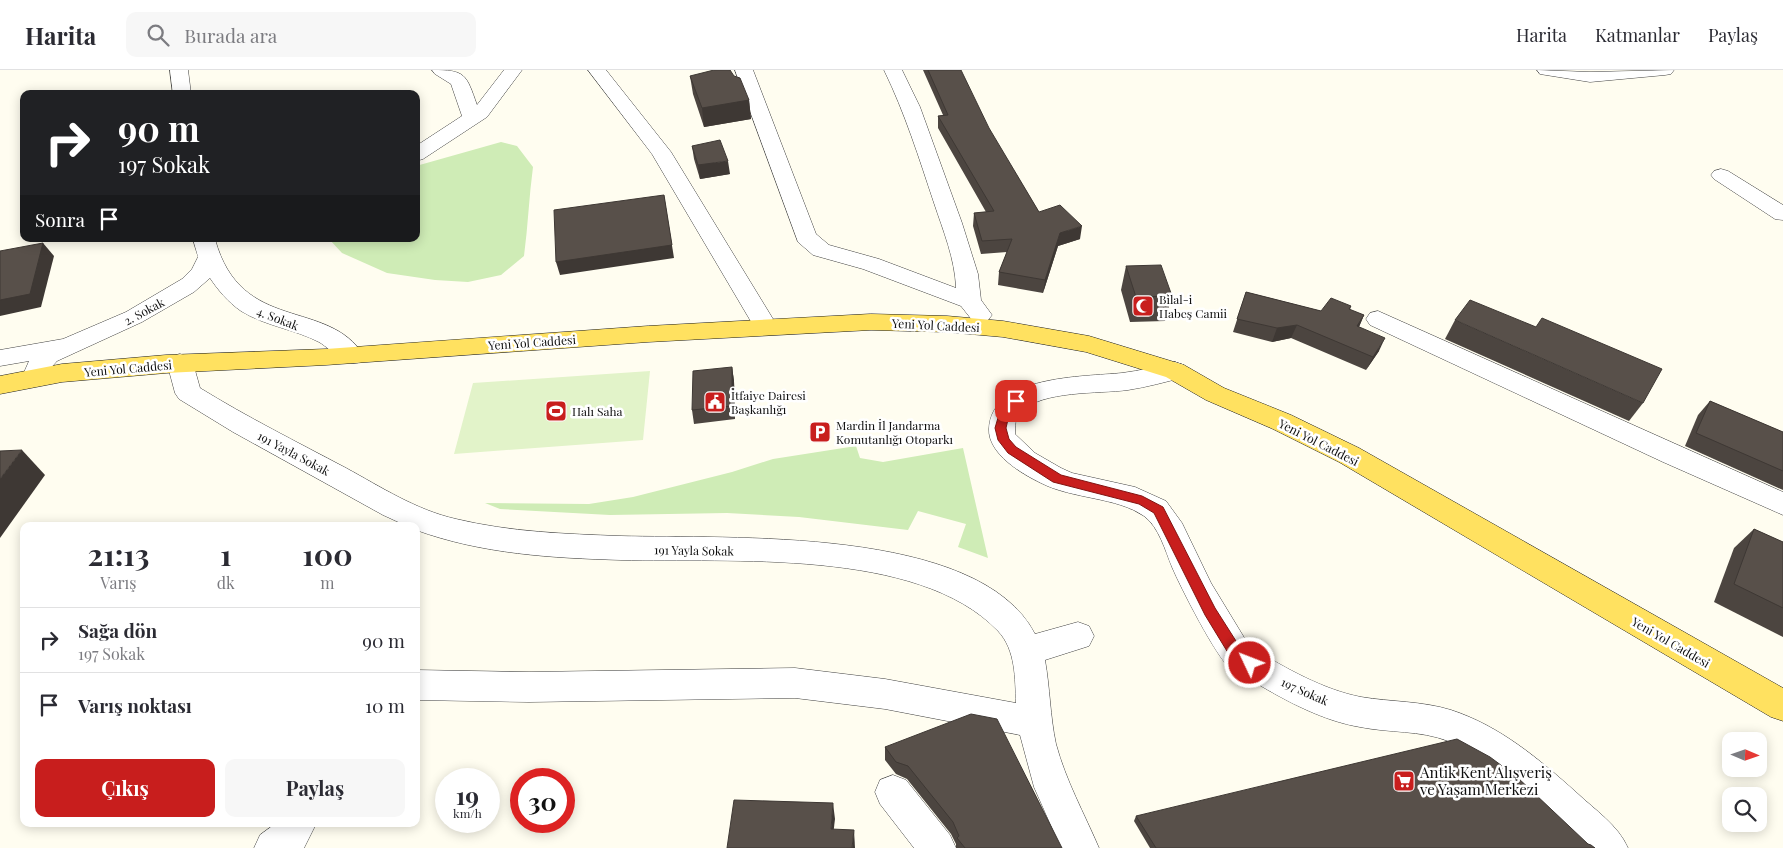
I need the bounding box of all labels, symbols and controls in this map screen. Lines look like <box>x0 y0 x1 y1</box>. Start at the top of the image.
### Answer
search box <box>126 12 476 57</box>
text: Harita <box>25 19 96 51</box>
icon: search <box>144 21 172 49</box>
text: Burada ara <box>184 22 277 48</box>
text: Harita <box>1516 23 1567 47</box>
text: Katmanlar <box>1595 23 1680 47</box>
text: Paylaş <box>1708 23 1758 47</box>
text: 90 m <box>118 104 200 151</box>
icon: right <box>35 110 100 175</box>
text: 197 Sokak <box>118 149 210 179</box>
icon: arrive <box>95 205 123 233</box>
text: Sonra <box>35 206 85 232</box>
place label: Bilal-i Habeş Camii <box>1159 291 1228 321</box>
street label: 2. Sokak <box>121 293 167 328</box>
mosque icon: Bilal-i Habeş Camii <box>1131 294 1155 318</box>
street label: 4. Sokak <box>255 303 302 333</box>
street label: Yeni Yol Caddesi <box>891 315 981 335</box>
street label: Yeni Yol Caddesi <box>487 331 577 353</box>
street label: Yeni Yol Caddesi <box>83 356 173 380</box>
pin <box>995 380 1037 422</box>
place label: İtfaiye Dairesi Başkanlığı <box>731 387 806 417</box>
icon: arrive <box>1002 387 1030 415</box>
public building icon: İtfaiye Dairesi Başkanlığı <box>703 390 727 414</box>
sports icon: Halı Saha <box>544 399 568 423</box>
place label: Halı Saha <box>572 403 622 419</box>
street label: Yeni Yol Caddesi <box>1275 414 1362 469</box>
place label: Mardin İl Jandarma Komutanlığı Otoparkı <box>836 417 954 447</box>
parking icon: Mardin İl Jandarma Komutanlığı Otoparkı <box>808 420 832 444</box>
street label: 191 Yayla Sokak <box>255 427 333 479</box>
text: 21:13 <box>87 534 149 574</box>
text: 1 <box>220 534 232 574</box>
text: 100 <box>302 534 353 574</box>
street label: 191 Yayla Sokak <box>654 541 734 559</box>
text: Varış <box>100 572 136 593</box>
text: dk <box>217 572 235 593</box>
text: m <box>320 572 335 593</box>
street label: Yeni Yol Caddesi <box>1628 613 1713 671</box>
text: Sağa dön <box>78 617 157 643</box>
icon: right <box>35 626 63 654</box>
text: 90 m <box>362 627 405 653</box>
position arrow <box>1223 636 1275 688</box>
text: 197 Sokak <box>78 643 145 664</box>
street label: 197 Sokak <box>1279 673 1332 709</box>
icon: arrive <box>35 691 63 719</box>
text: Varış noktası <box>78 692 192 718</box>
text: 10 m <box>365 692 405 718</box>
north arrow <box>1722 732 1768 778</box>
map controls <box>1722 732 1767 832</box>
button: Çıkış <box>35 759 215 817</box>
button: Paylaş <box>225 759 405 817</box>
place label: Antik Kent Alışveriş ve Yaşam Merkezi <box>1419 762 1552 799</box>
speed limit sign: 30 <box>510 768 575 833</box>
supermarket icon: Antik Kent Alışveriş ve Yaşam Merkezi <box>1392 769 1416 793</box>
text: 19 <box>456 778 479 811</box>
button: search <box>1722 787 1767 832</box>
text: km/h <box>453 805 482 821</box>

